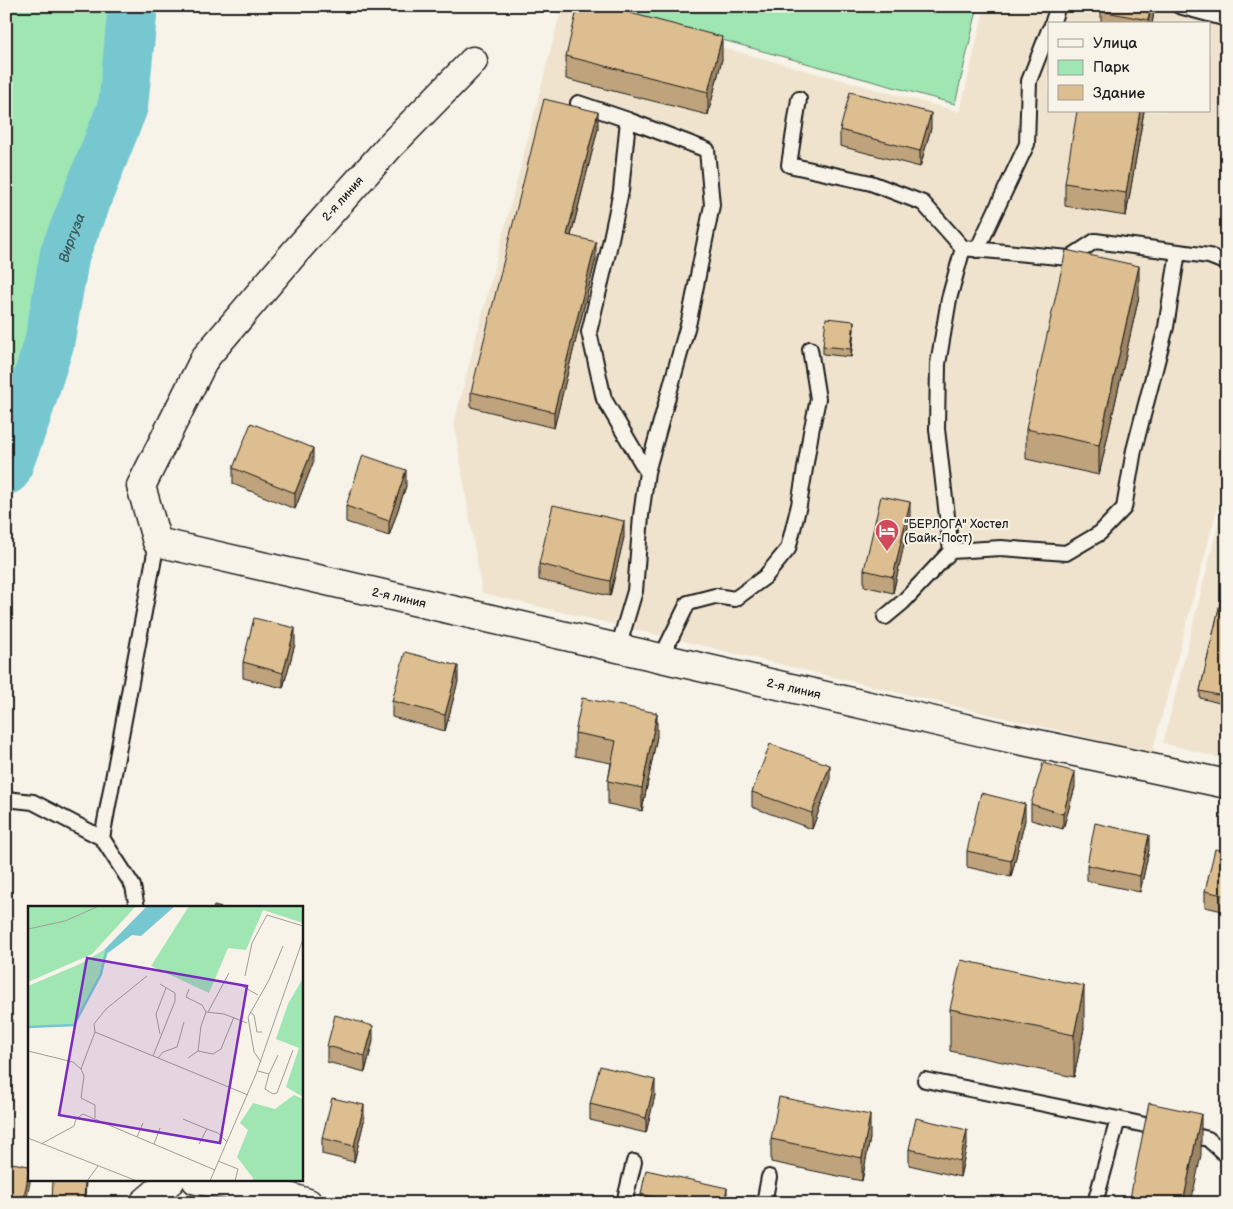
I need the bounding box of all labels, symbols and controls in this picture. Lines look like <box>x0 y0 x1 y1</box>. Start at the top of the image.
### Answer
legend <box>1048 22 1210 112</box>
text: Улица <box>1093 34 1138 53</box>
text: Парк <box>1093 58 1130 77</box>
text: Здание <box>1093 84 1145 103</box>
street label: 2-я линия <box>319 173 367 224</box>
water label: Виргуза <box>55 211 88 264</box>
place label: "БЕРЛОГА" Хостел (Байк-Пост) <box>904 517 1009 546</box>
hotel icon: "БЕРЛОГА" Хостел (Байк-Пост) <box>874 518 900 552</box>
street label: 2-я линия <box>371 584 428 611</box>
street label: 2-я линия <box>765 675 823 702</box>
inset map <box>28 906 302 1182</box>

